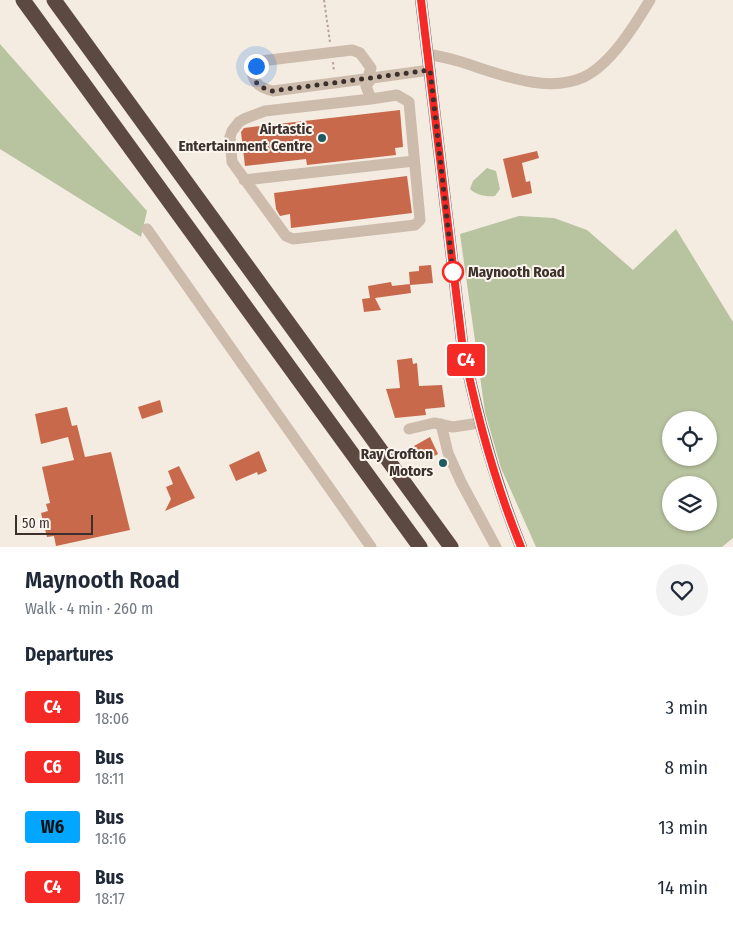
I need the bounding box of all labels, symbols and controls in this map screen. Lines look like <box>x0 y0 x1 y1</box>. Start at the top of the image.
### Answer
your location <box>244 54 269 79</box>
place label: Airtastic Entertainment Centre <box>178 120 312 155</box>
marker: Airtastic Entertainment Centre <box>316 132 328 144</box>
marker: Maynooth Road <box>442 261 464 283</box>
place label: Maynooth Road <box>468 263 565 281</box>
line badge: C4 <box>444 344 488 376</box>
text: C4 <box>457 349 475 371</box>
map controls <box>662 411 717 531</box>
button: locate <box>662 411 717 466</box>
place label: Ray Crofton Motors <box>361 445 433 480</box>
marker: Ray Crofton Motors <box>437 457 449 469</box>
button: layers <box>662 476 717 531</box>
scale bar <box>15 512 92 535</box>
text: 50 m <box>22 515 50 532</box>
button: heart <box>656 564 708 616</box>
text: Maynooth Road <box>25 566 180 594</box>
text: Walk · 4 min · 260 m <box>25 599 153 618</box>
text: Departures <box>25 643 113 666</box>
text: Bus <box>95 686 124 709</box>
text: C4 <box>44 696 61 718</box>
text: 3 min <box>666 696 708 719</box>
text: 18:06 <box>95 709 129 728</box>
text: Bus <box>95 746 124 769</box>
text: C6 <box>43 756 62 778</box>
text: 8 min <box>665 756 708 779</box>
text: 18:11 <box>95 769 124 788</box>
text: Bus <box>95 806 124 829</box>
text: W6 <box>41 816 64 838</box>
text: 13 min <box>658 816 708 839</box>
text: 18:16 <box>95 829 126 848</box>
text: Bus <box>95 866 124 889</box>
text: C4 <box>44 876 61 898</box>
text: 14 min <box>658 876 708 899</box>
text: 18:17 <box>95 889 125 908</box>

